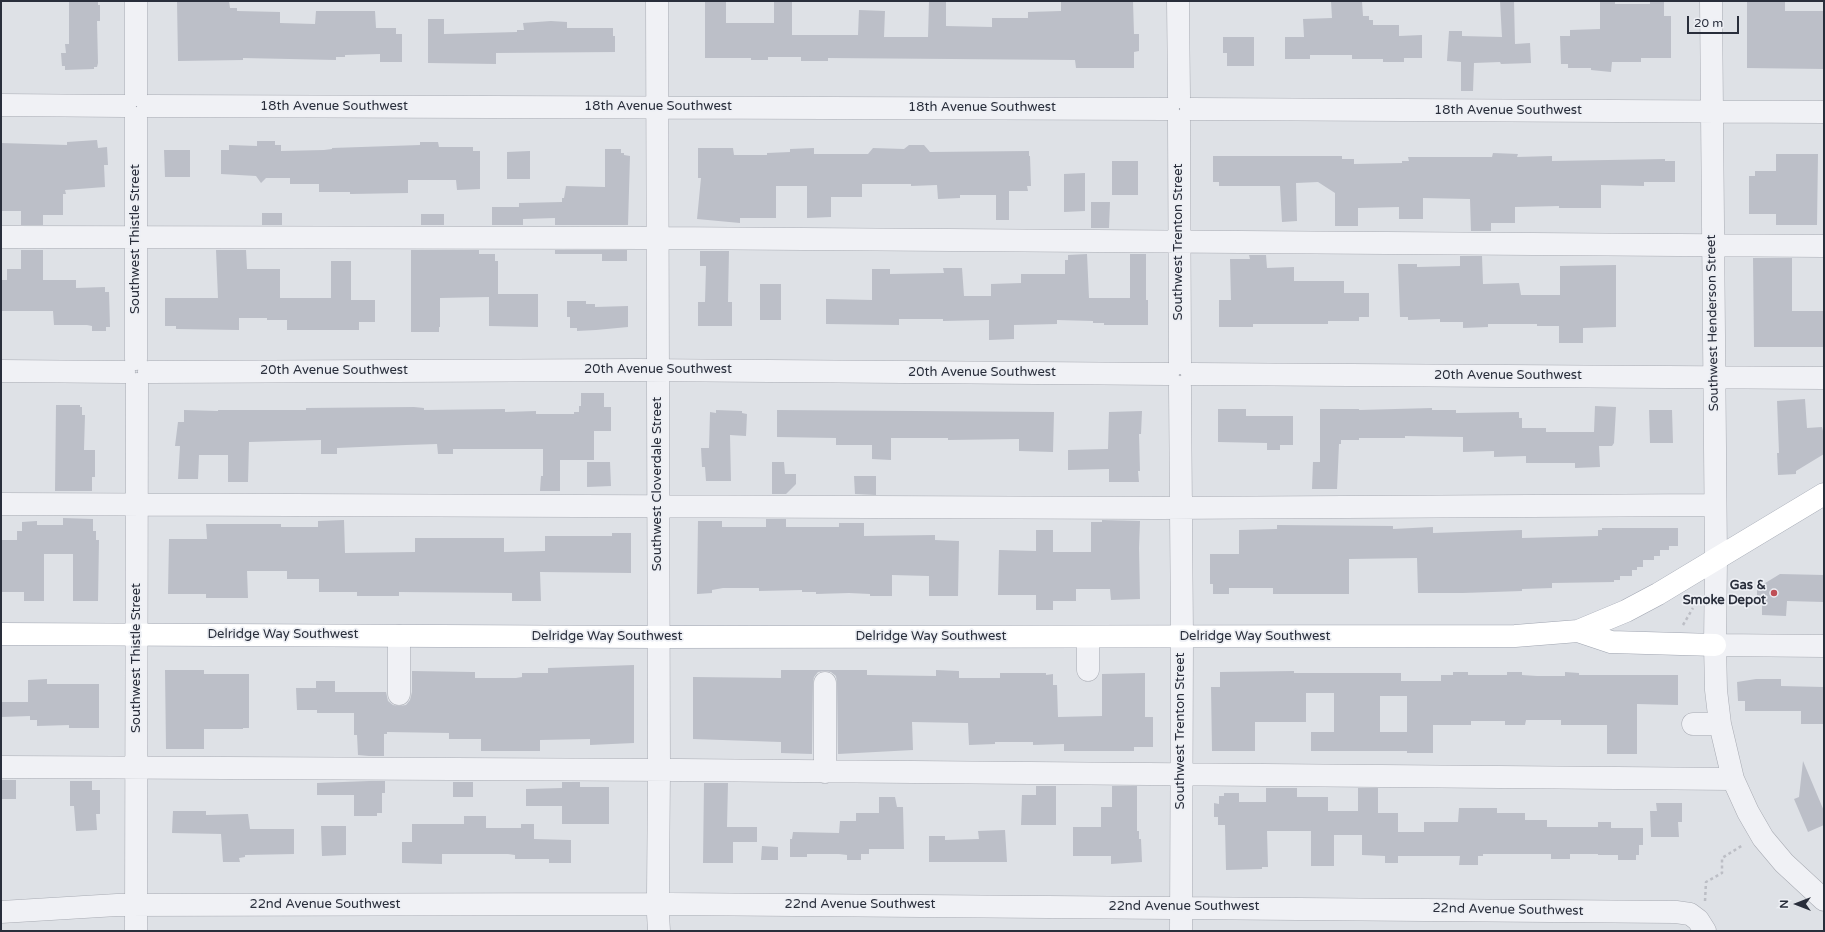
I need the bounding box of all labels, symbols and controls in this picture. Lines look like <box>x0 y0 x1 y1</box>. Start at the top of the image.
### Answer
scale bar <box>1689 8 1741 34</box>
text: 20 m <box>1694 16 1723 30</box>
street label: 18th Avenue Southwest <box>260 99 408 115</box>
street label: 18th Avenue Southwest <box>584 99 732 115</box>
street label: 18th Avenue Southwest <box>908 100 1056 116</box>
street label: 18th Avenue Southwest <box>1434 103 1582 119</box>
street label: Southwest Thistle Street <box>128 164 144 314</box>
street label: Southwest Trenton Street <box>1171 164 1187 320</box>
street label: Southwest Henderson Street <box>1704 235 1722 411</box>
street label: 20th Avenue Southwest <box>584 362 732 378</box>
street label: 20th Avenue Southwest <box>260 363 408 379</box>
street label: 20th Avenue Southwest <box>908 365 1056 381</box>
street label: 20th Avenue Southwest <box>1434 368 1582 384</box>
street label: Southwest Cloverdale Street <box>650 397 666 571</box>
place label: Gas & Smoke Depot <box>1683 578 1766 609</box>
street label: Southwest Thistle Street <box>129 583 145 733</box>
marker: Gas & Smoke Depot <box>1769 588 1779 598</box>
street label: Delridge Way Southwest <box>208 627 358 643</box>
street label: Delridge Way Southwest <box>532 629 682 645</box>
street label: Delridge Way Southwest <box>856 629 1006 645</box>
street label: Delridge Way Southwest <box>1180 629 1330 645</box>
street label: Southwest Trenton Street <box>1173 653 1189 809</box>
north arrow <box>1777 884 1817 924</box>
street label: 22nd Avenue Southwest <box>249 897 401 913</box>
street label: 22nd Avenue Southwest <box>784 897 936 913</box>
street label: 22nd Avenue Southwest <box>1108 899 1260 915</box>
text: N <box>1778 900 1791 908</box>
street label: 22nd Avenue Southwest <box>1432 901 1584 919</box>

